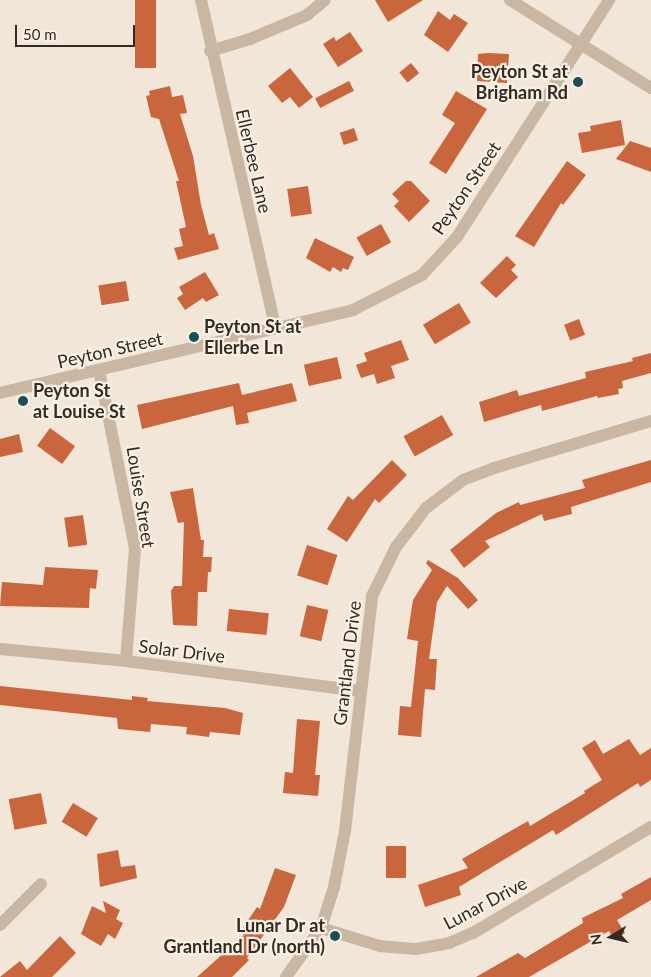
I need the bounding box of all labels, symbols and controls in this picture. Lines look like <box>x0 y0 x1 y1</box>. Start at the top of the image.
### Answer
scale bar <box>18 15 138 47</box>
text: 50 m <box>23 25 57 43</box>
place label: Peyton St at Brigham Rd <box>471 61 568 104</box>
marker: Peyton St at Brigham Rd <box>572 76 584 88</box>
street label: Ellerbee Lane <box>232 107 276 215</box>
street label: Peyton Street <box>427 137 505 239</box>
place label: Peyton St at Ellerbe Ln <box>204 316 301 358</box>
street label: Peyton Street <box>55 327 165 373</box>
marker: Peyton St at Ellerbe Ln <box>188 331 200 343</box>
place label: Peyton St at Louise St <box>33 380 125 422</box>
marker: Peyton St at Louise St <box>17 395 29 407</box>
street label: Louise Street <box>122 445 160 549</box>
street label: Grantland Drive <box>329 599 365 727</box>
street label: Solar Drive <box>137 635 227 667</box>
street label: Lunar Drive <box>439 872 531 934</box>
north arrow <box>586 912 636 962</box>
place label: Lunar Dr at Grantland Dr (north) <box>163 915 325 958</box>
marker: Lunar Dr at Grantland Dr (north) <box>329 930 341 942</box>
text: N <box>586 933 605 946</box>

